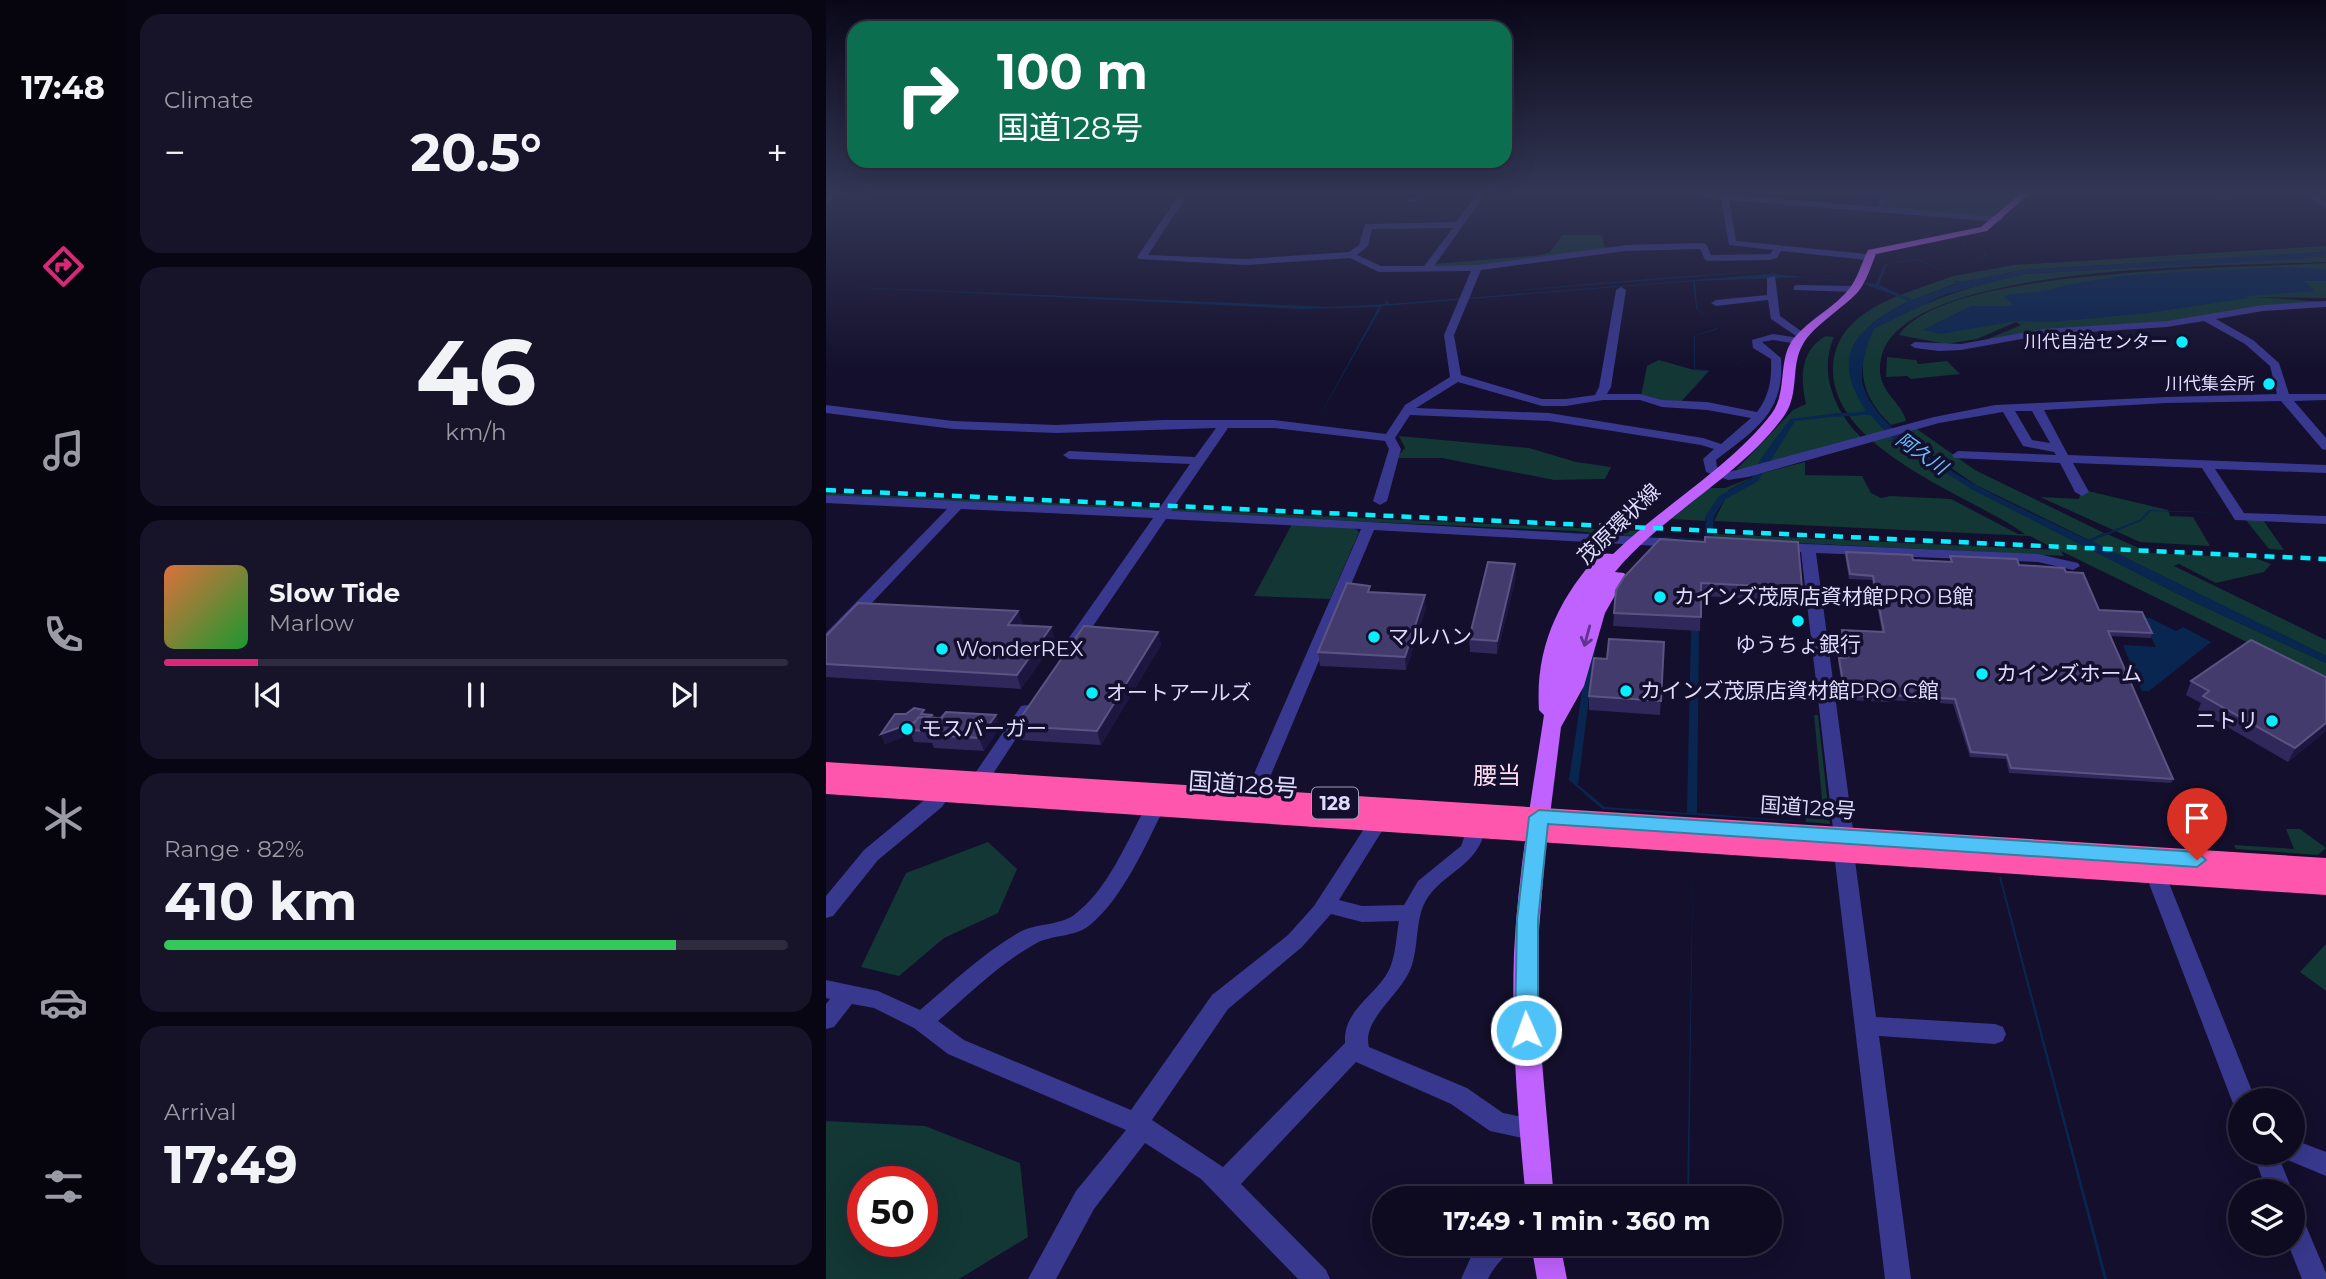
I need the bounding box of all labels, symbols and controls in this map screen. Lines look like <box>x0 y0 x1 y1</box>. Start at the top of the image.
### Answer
text: 100 m <box>997 42 1148 101</box>
icon: right <box>882 49 973 140</box>
text: 17:48 <box>21 68 105 107</box>
text: Climate <box>164 86 253 114</box>
text: 国道128号 <box>997 108 1143 147</box>
text: 20.5° <box>410 121 542 184</box>
text: − <box>164 129 186 176</box>
text: + <box>766 129 788 176</box>
icon: directions <box>39 242 88 291</box>
text: 46 <box>416 317 536 428</box>
place label: 川代自治センター <box>2024 331 2168 353</box>
marker: 川代自治センター <box>2174 334 2190 350</box>
place label: 川代集会所 <box>2165 373 2255 395</box>
marker: 川代集会所 <box>2261 376 2277 392</box>
text: km/h <box>445 418 507 446</box>
icon: music <box>39 426 88 475</box>
water label: 阿久川 <box>1892 428 1953 480</box>
street label: 茂原環状線 <box>1572 478 1665 569</box>
text: Slow Tide <box>269 577 400 609</box>
place label: カインズ茂原店資材館PRO B館 <box>1674 584 1974 609</box>
marker: カインズ茂原店資材館PRO B館 <box>1652 589 1668 605</box>
text: Marlow <box>269 609 354 637</box>
icon: phone <box>39 610 88 659</box>
marker: ゆうちょ銀行 <box>1790 613 1806 629</box>
place label: マルハン <box>1388 624 1472 649</box>
one-way arrow <box>1580 624 1593 647</box>
marker: マルハン <box>1366 629 1382 645</box>
place label: ゆうちょ銀行 <box>1735 632 1861 657</box>
place label: WonderREX <box>956 636 1084 661</box>
marker: WonderREX <box>934 641 950 657</box>
place label: カインズホーム <box>1996 661 2142 686</box>
marker: カインズホーム <box>1974 666 1990 682</box>
icon: previous <box>249 676 287 714</box>
icon: pause <box>457 676 495 714</box>
icon: next <box>665 676 703 714</box>
place label: カインズ茂原店資材館PRO C館 <box>1640 678 1939 703</box>
place label: オートアールズ <box>1106 680 1252 705</box>
marker: カインズ茂原店資材館PRO C館 <box>1618 683 1634 699</box>
marker: オートアールズ <box>1084 685 1100 701</box>
place label: ニトリ <box>2195 708 2258 733</box>
marker: ニトリ <box>2264 713 2280 729</box>
place label: モスバーガー <box>921 716 1047 741</box>
marker: モスバーガー <box>899 721 915 737</box>
district label: 腰当 <box>1473 761 1521 790</box>
street label: 国道128号 <box>1187 766 1299 803</box>
road number: 128 <box>1312 788 1358 818</box>
pin <box>2167 788 2227 860</box>
street label: 国道128号 <box>1759 792 1857 823</box>
icon: climate <box>39 794 88 843</box>
icon: arrive <box>2178 799 2216 837</box>
text: Range · 82% <box>164 835 304 863</box>
text: 410 km <box>164 870 357 933</box>
icon: car <box>39 978 88 1027</box>
position arrow <box>1489 993 1563 1067</box>
map controls <box>2228 1088 2305 1256</box>
button: search <box>2228 1088 2305 1165</box>
text: Arrival <box>164 1098 237 1126</box>
text: 17:49 <box>164 1133 298 1196</box>
icon: filters <box>39 1162 88 1211</box>
speed limit sign: 50 <box>847 1166 938 1257</box>
button: layers <box>2228 1179 2305 1256</box>
text: 17:49 · 1 min · 360 m <box>1444 1205 1710 1237</box>

